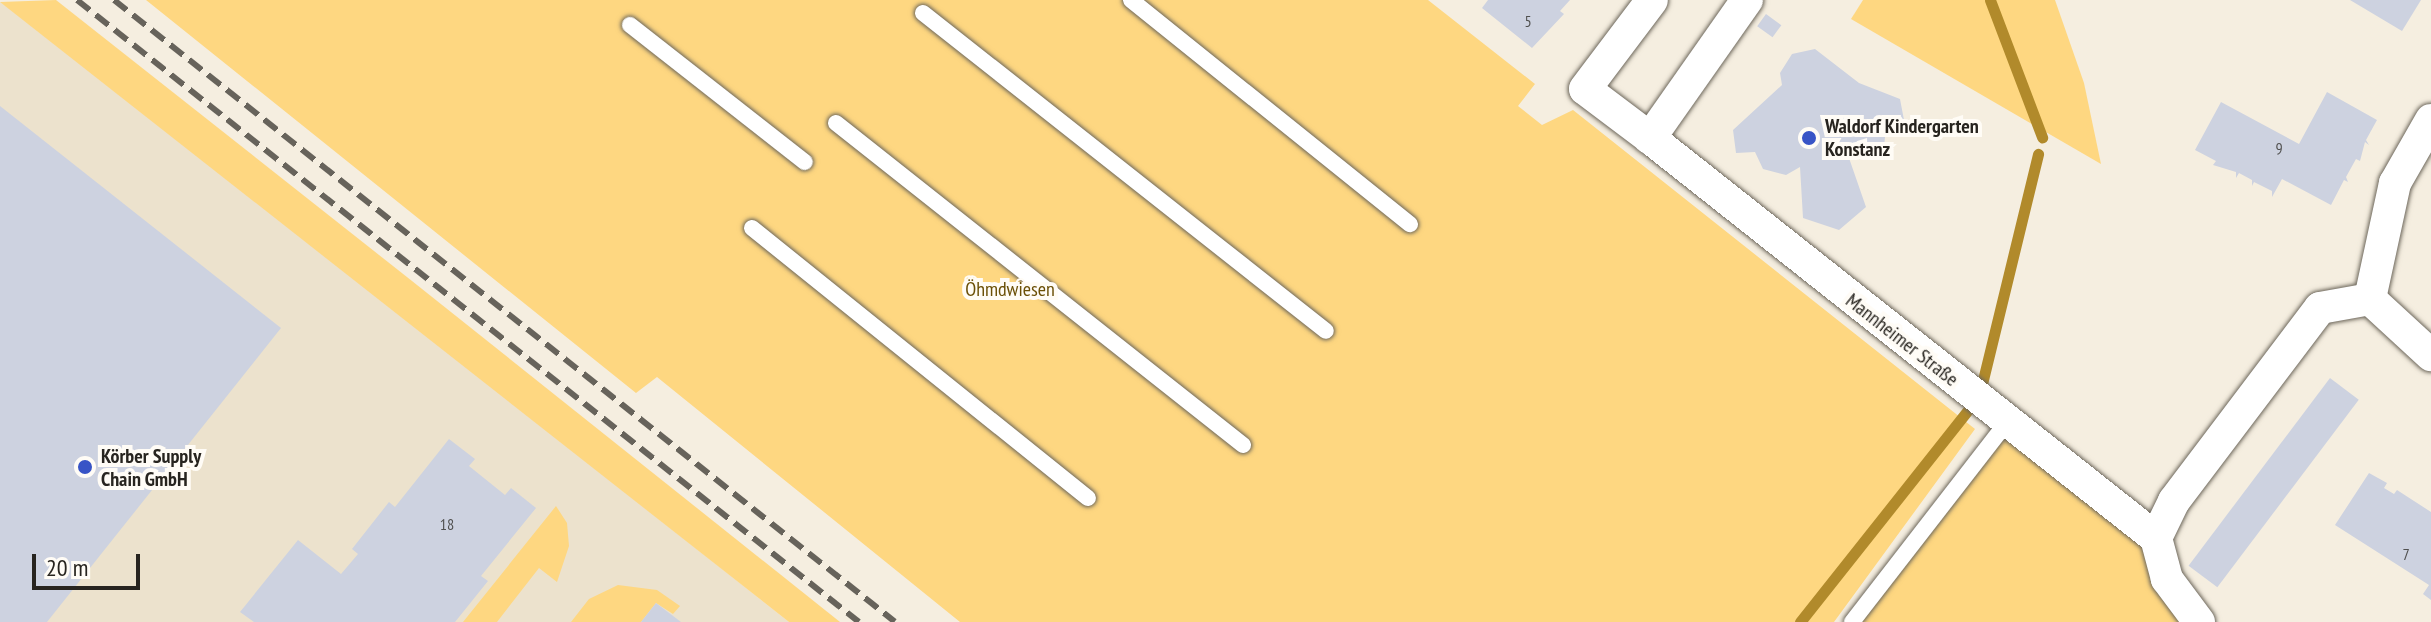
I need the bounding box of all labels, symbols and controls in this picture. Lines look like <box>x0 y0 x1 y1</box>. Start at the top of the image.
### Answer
house number: 5 <box>1524 11 1532 31</box>
place label: Waldorf Kindergarten Konstanz <box>1825 114 1979 161</box>
marker: Waldorf Kindergarten Konstanz <box>1800 129 1818 147</box>
house number: 9 <box>2275 138 2283 158</box>
park label: Öhmdwiesen <box>965 277 1055 301</box>
street label: Mannheimer Straße <box>1841 289 1963 391</box>
place label: Körber Supply Chain GmbH <box>101 444 201 491</box>
marker: Körber Supply Chain GmbH <box>76 458 94 476</box>
house number: 18 <box>440 514 454 534</box>
scale bar <box>36 538 144 588</box>
house number: 7 <box>2402 544 2410 564</box>
text: 20 m <box>46 552 88 583</box>

